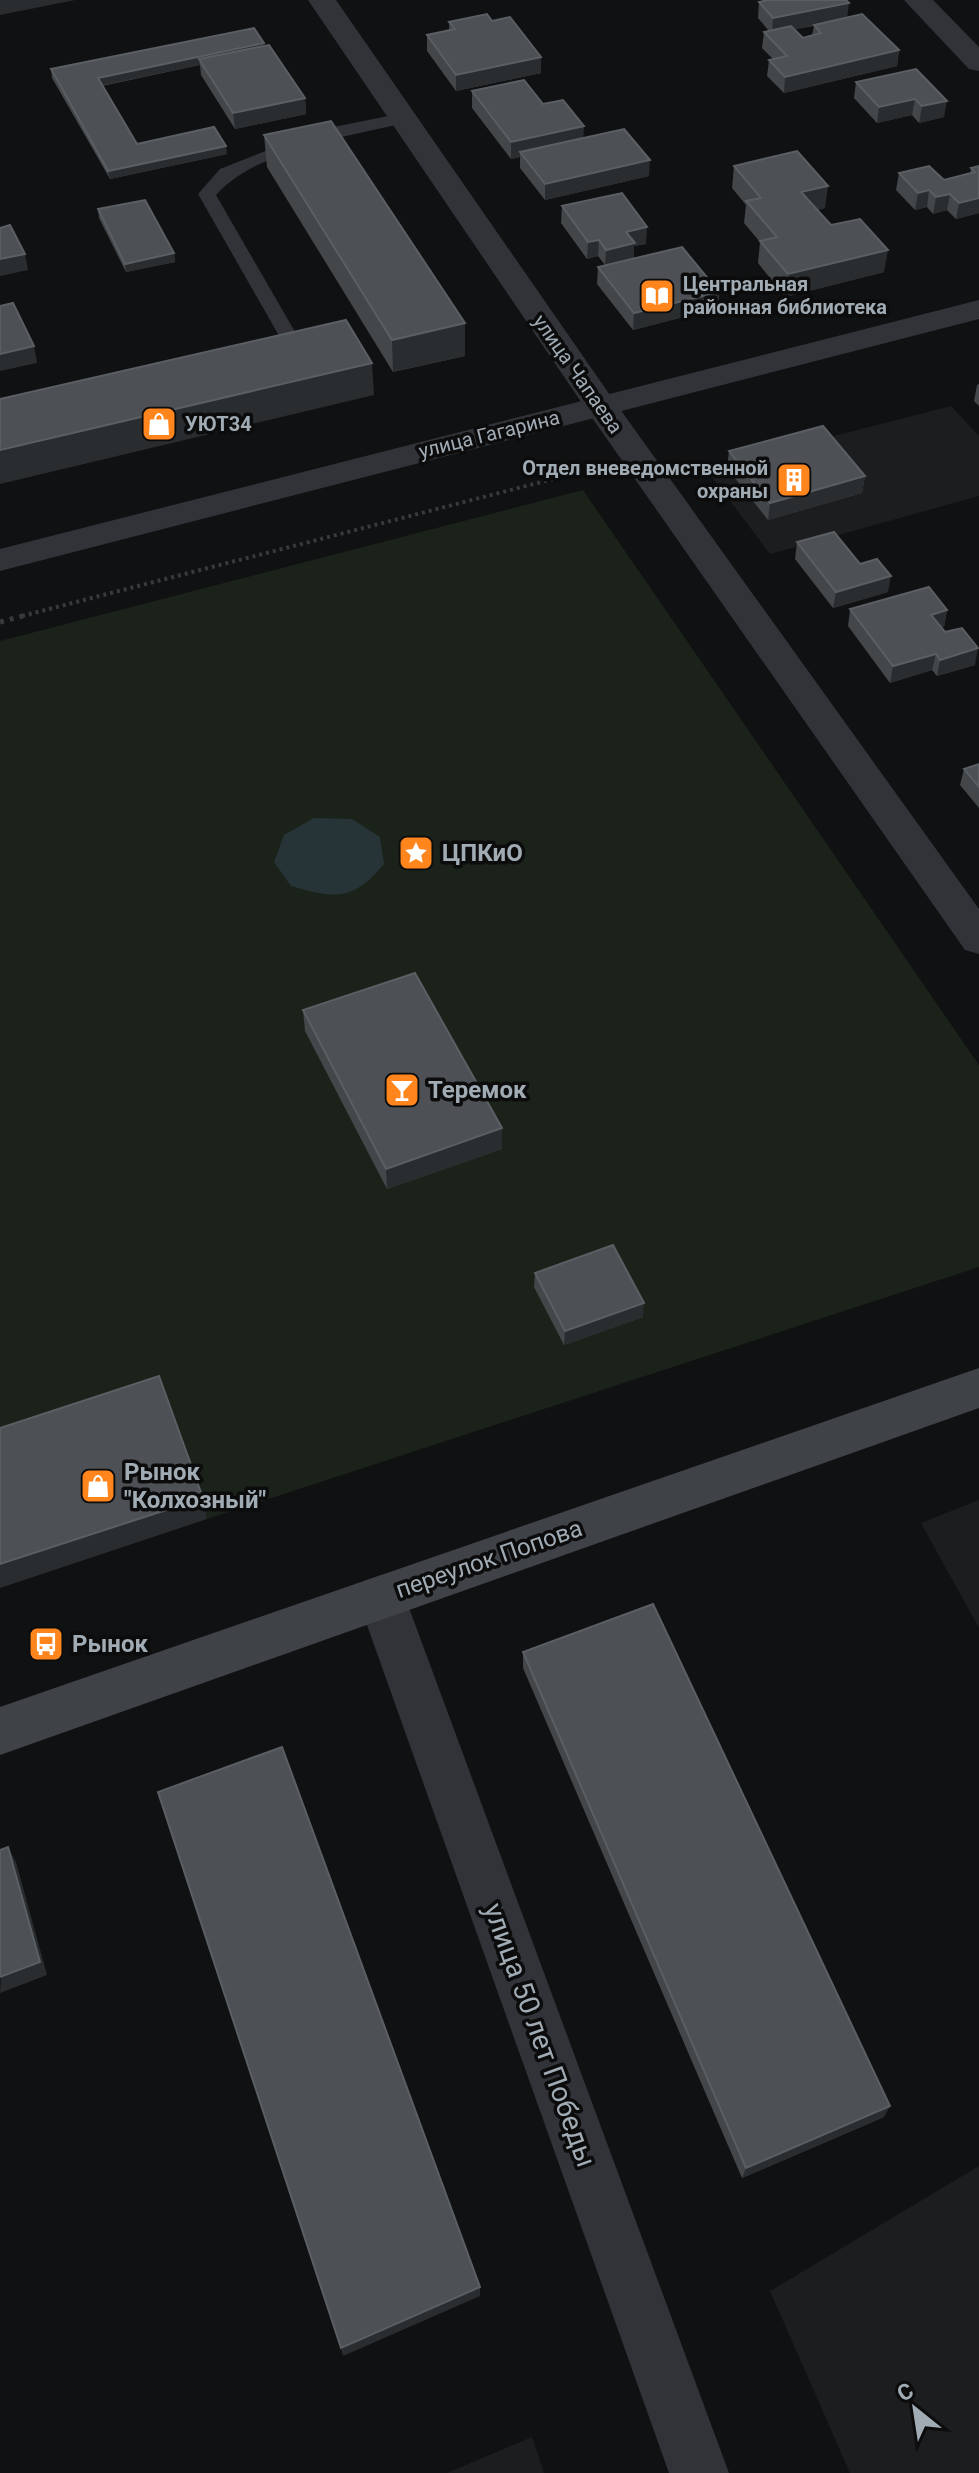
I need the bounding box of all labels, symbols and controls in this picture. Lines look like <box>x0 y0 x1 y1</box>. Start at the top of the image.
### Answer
place label: Центральная районная библиотека <box>683 272 887 319</box>
library icon: Центральная районная библиотека <box>638 277 676 315</box>
street label: улица Чапаева <box>528 310 628 438</box>
shop icon: УЮТ34 <box>140 405 178 443</box>
street label: улица Гагарина <box>416 405 562 463</box>
place label: УЮТ34 <box>185 412 252 436</box>
place label: Отдел вневедомственной охраны <box>522 456 768 503</box>
building icon: Отдел вневедомственной охраны <box>775 461 813 499</box>
place icon: ЦПКиО <box>397 834 435 872</box>
place label: ЦПКиО <box>442 839 523 867</box>
bar icon: Теремок <box>383 1071 421 1109</box>
place label: Теремок <box>428 1076 527 1104</box>
place label: Рынок "Колхозный" <box>124 1458 266 1514</box>
shop icon: Рынок "Колхозный" <box>79 1467 117 1505</box>
street label: переулок Попова <box>392 1514 586 1604</box>
bus stop icon: Рынок <box>27 1625 65 1663</box>
place label: Рынок <box>72 1630 148 1658</box>
street label: улица 50 лет Победы <box>477 1899 603 2171</box>
north arrow <box>875 2369 955 2449</box>
text: С <box>893 2378 918 2407</box>

